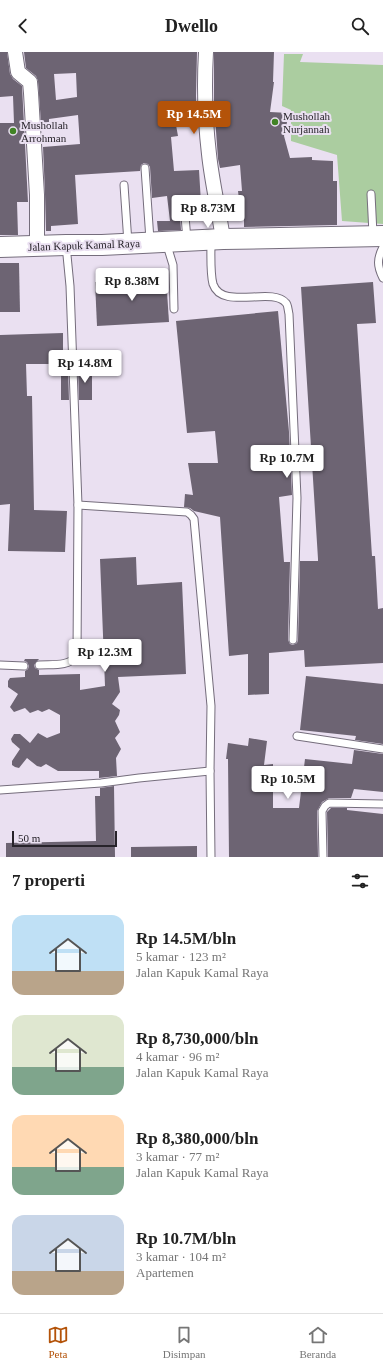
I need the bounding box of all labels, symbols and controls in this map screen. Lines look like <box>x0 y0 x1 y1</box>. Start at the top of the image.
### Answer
icon: back <box>12 15 34 37</box>
icon: search <box>349 15 371 37</box>
text: Dwello <box>165 16 218 36</box>
pin: Rp 14.5M <box>153 101 235 135</box>
text: Rp 14.5M <box>167 106 221 121</box>
place label: Mushollah Nurjannah <box>283 110 331 135</box>
marker: Mushollah Nurjannah <box>270 117 280 127</box>
place label: Mushollah Arrohman <box>21 119 69 144</box>
marker: Mushollah Arrohman <box>8 126 18 136</box>
pin: Rp 8.73M <box>167 195 249 229</box>
text: Rp 8.73M <box>181 200 235 215</box>
street label: Jalan Kapuk Kamal Raya <box>28 237 140 253</box>
pin: Rp 8.38M <box>91 268 173 302</box>
text: Rp 8.38M <box>105 273 159 288</box>
pin: Rp 14.8M <box>44 350 126 384</box>
text: Rp 14.8M <box>58 355 112 370</box>
pin: Rp 10.7M <box>246 445 328 479</box>
text: Rp 10.7M <box>260 450 314 465</box>
pin: Rp 12.3M <box>64 639 146 673</box>
text: Rp 12.3M <box>78 644 132 659</box>
pin: Rp 10.5M <box>247 766 329 800</box>
text: Rp 10.5M <box>261 771 315 786</box>
scale bar <box>12 829 117 848</box>
text: 50 m <box>18 832 40 844</box>
icon: filters <box>349 870 371 892</box>
text: 7 properti <box>12 871 85 890</box>
text: Rp 14.5M/bln <box>136 929 236 948</box>
icon: home <box>44 931 92 979</box>
text: 5 kamar · 123 m² <box>136 949 226 964</box>
text: Jalan Kapuk Kamal Raya <box>136 965 268 980</box>
text: Rp 8,730,000/bln <box>136 1029 258 1048</box>
icon: home <box>44 1031 92 1079</box>
text: 4 kamar · 96 m² <box>136 1049 219 1064</box>
text: Jalan Kapuk Kamal Raya <box>136 1065 268 1080</box>
text: Rp 8,380,000/bln <box>136 1129 258 1148</box>
icon: home <box>44 1131 92 1179</box>
text: 3 kamar · 77 m² <box>136 1149 219 1164</box>
text: Jalan Kapuk Kamal Raya <box>136 1165 268 1180</box>
text: Rp 10.7M/bln <box>136 1229 236 1248</box>
icon: home <box>44 1231 92 1279</box>
text: 3 kamar · 104 m² <box>136 1249 226 1264</box>
text: Apartemen <box>136 1265 194 1280</box>
tab: Peta <box>47 1324 69 1360</box>
tab: Disimpan <box>163 1324 206 1360</box>
tab: Beranda <box>299 1324 336 1360</box>

